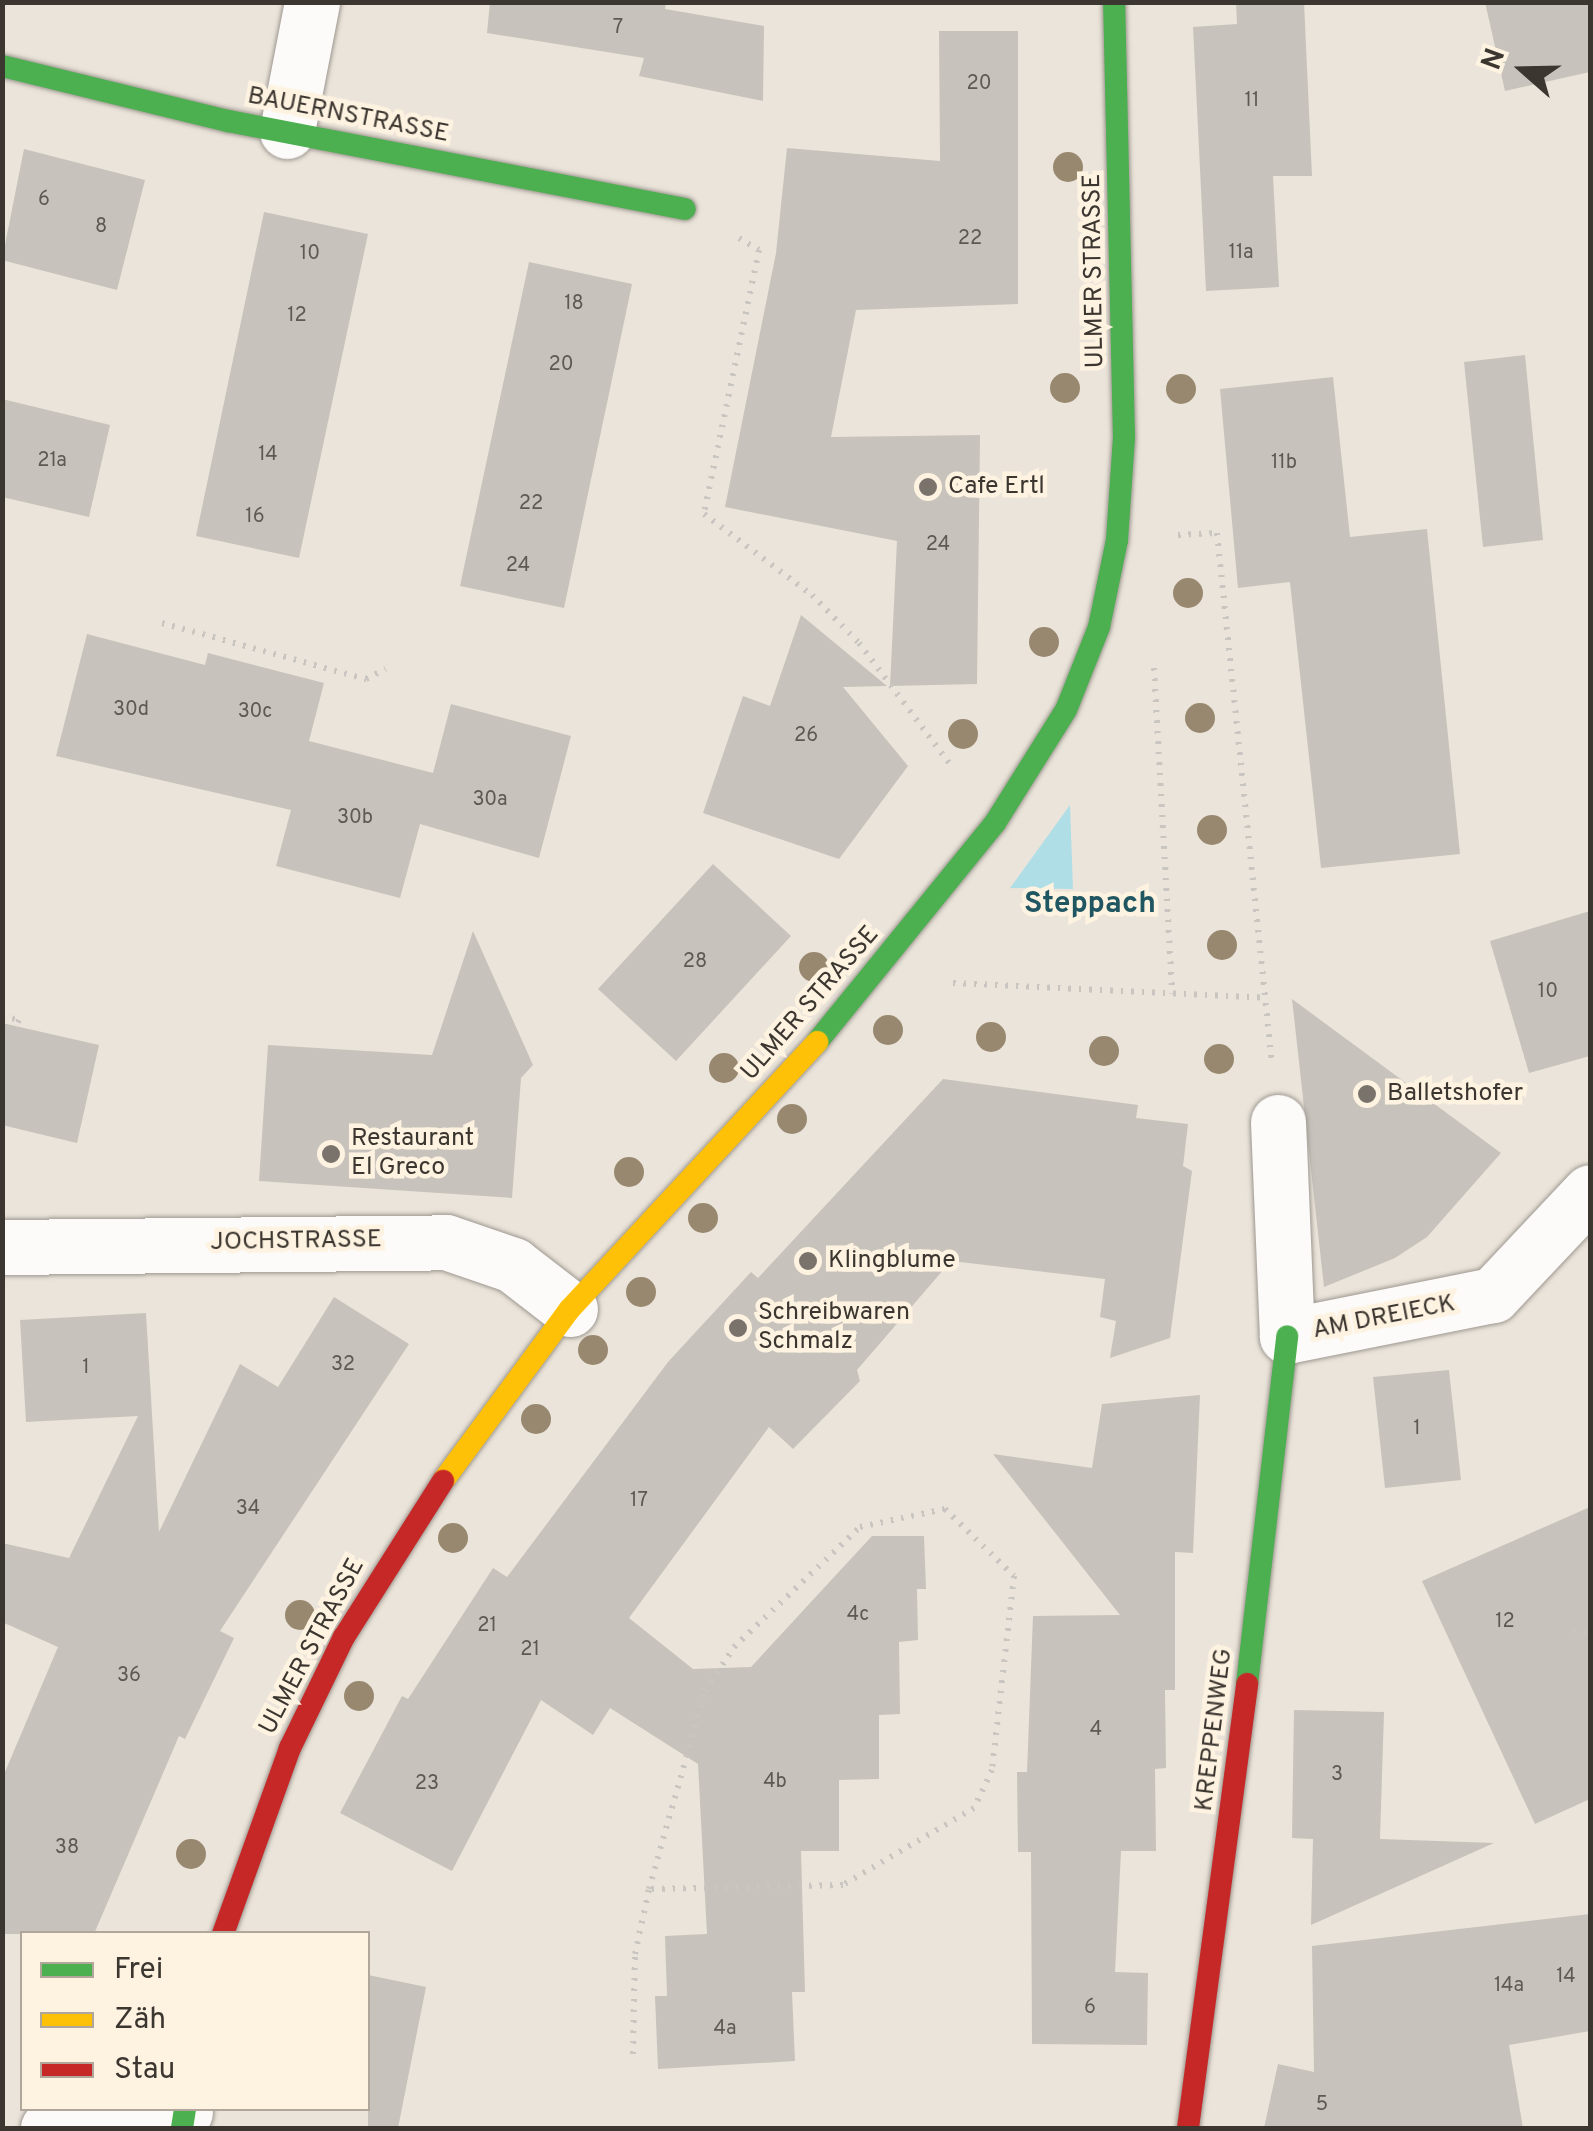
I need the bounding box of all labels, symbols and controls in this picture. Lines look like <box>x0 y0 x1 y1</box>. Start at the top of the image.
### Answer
house number: 7 <box>613 16 623 40</box>
north arrow <box>1473 20 1573 120</box>
text: N <box>1474 44 1515 75</box>
house number: 20 <box>966 72 992 96</box>
street label: BAUERNSTRASSE <box>245 82 451 150</box>
house number: 11 <box>1245 89 1259 113</box>
street label: ULMER STRASSE <box>1078 173 1112 369</box>
house number: 6 <box>38 188 50 212</box>
house number: 8 <box>95 215 107 239</box>
house number: 22 <box>958 227 982 251</box>
house number: 11a <box>1229 241 1253 265</box>
house number: 10 <box>300 242 320 266</box>
house number: 18 <box>564 292 584 316</box>
house number: 12 <box>287 304 307 328</box>
house number: 20 <box>548 353 574 377</box>
house number: 14 <box>258 443 278 467</box>
house number: 21a <box>37 449 67 473</box>
house number: 11b <box>1271 451 1297 475</box>
place label: Cafe Ertl <box>948 472 1045 502</box>
marker: Cafe Ertl <box>917 476 939 498</box>
house number: 22 <box>519 492 543 516</box>
house number: 16 <box>245 505 265 529</box>
house number: 24 <box>926 533 950 557</box>
house number: 24 <box>506 554 530 578</box>
house number: 30d <box>113 698 149 722</box>
house number: 30c <box>238 700 272 724</box>
house number: 26 <box>794 724 818 748</box>
house number: 30a <box>472 788 508 812</box>
house number: 30b <box>337 806 373 830</box>
district label: Steppach <box>1024 887 1156 923</box>
street label: ULMER STRASSE <box>736 921 886 1087</box>
house number: 28 <box>683 950 707 974</box>
house number: 10 <box>1538 980 1558 1004</box>
place label: Balletshofer <box>1387 1079 1523 1109</box>
marker: Balletshofer <box>1356 1083 1378 1105</box>
place label: Restaurant El Greco <box>351 1125 474 1184</box>
marker: Restaurant El Greco <box>320 1143 342 1165</box>
street label: JOCHSTRASSE <box>210 1226 382 1258</box>
place label: Klingblume <box>828 1246 956 1276</box>
marker: Klingblume <box>797 1250 819 1272</box>
street label: AM DREIECK <box>1310 1289 1458 1347</box>
place label: Schreibwaren Schmalz <box>758 1299 910 1358</box>
marker: Schreibwaren Schmalz <box>727 1317 749 1339</box>
house number: 32 <box>331 1353 355 1377</box>
house number: 1 <box>82 1356 90 1380</box>
house number: 1 <box>1413 1417 1421 1441</box>
house number: 17 <box>630 1489 648 1513</box>
house number: 34 <box>236 1497 260 1521</box>
street label: ULMER STRASSE <box>254 1554 372 1740</box>
house number: 4c <box>847 1603 869 1627</box>
house number: 12 <box>1495 1610 1515 1634</box>
house number: 21 <box>477 1614 497 1638</box>
house number: 21 <box>520 1638 540 1662</box>
street label: KREPPENWEG <box>1190 1647 1240 1813</box>
house number: 36 <box>117 1664 141 1688</box>
house number: 4 <box>1090 1718 1102 1742</box>
house number: 3 <box>1331 1763 1343 1787</box>
house number: 4b <box>763 1770 787 1794</box>
house number: 23 <box>415 1772 439 1796</box>
house number: 38 <box>55 1836 79 1860</box>
legend <box>20 1931 370 2111</box>
text: Frei <box>114 1952 163 1989</box>
house number: 14 <box>1556 1965 1576 1989</box>
house number: 14a <box>1494 1974 1524 1998</box>
house number: 6 <box>1084 1996 1096 2020</box>
text: Zäh <box>114 2002 166 2039</box>
house number: 4a <box>714 2017 736 2041</box>
text: Stau <box>114 2052 175 2089</box>
house number: 5 <box>1316 2093 1328 2117</box>

